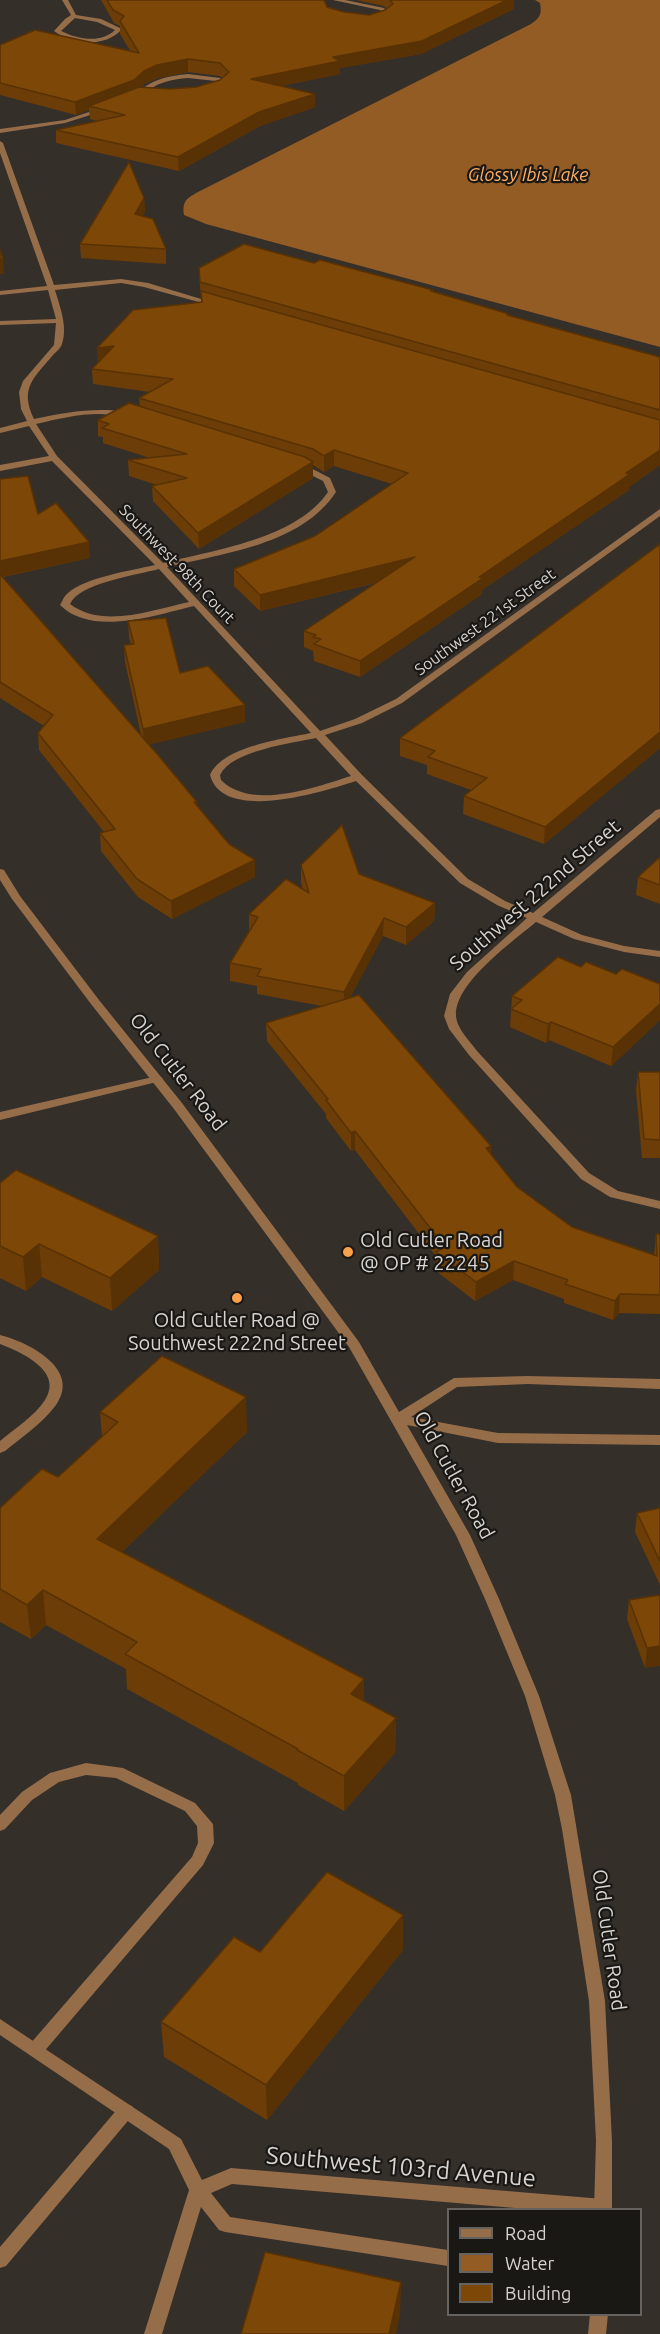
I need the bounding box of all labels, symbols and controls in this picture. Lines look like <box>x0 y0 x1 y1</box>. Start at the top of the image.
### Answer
water label: Glossy Ibis Lake <box>468 164 588 186</box>
street label: Southwest 98th Court <box>115 500 239 628</box>
street label: Southwest 221st Street <box>411 565 559 679</box>
street label: Southwest 222nd Street <box>445 814 625 976</box>
street label: Old Cutler Road <box>125 1008 231 1136</box>
place label: Old Cutler Road @ OP # 22245 <box>360 1228 503 1275</box>
marker: Old Cutler Road @ OP # 22245 <box>341 1245 355 1259</box>
marker: Old Cutler Road @ Southwest 222nd Street <box>230 1291 244 1305</box>
place label: Old Cutler Road @ Southwest 222nd Street <box>128 1308 346 1355</box>
street label: Old Cutler Road <box>409 1407 499 1543</box>
street label: Old Cutler Road <box>587 1868 631 2012</box>
street label: Southwest 103rd Avenue <box>265 2141 537 2193</box>
legend <box>447 2208 642 2316</box>
text: Road <box>505 2223 547 2243</box>
text: Water <box>505 2253 554 2273</box>
text: Building <box>505 2283 571 2303</box>

